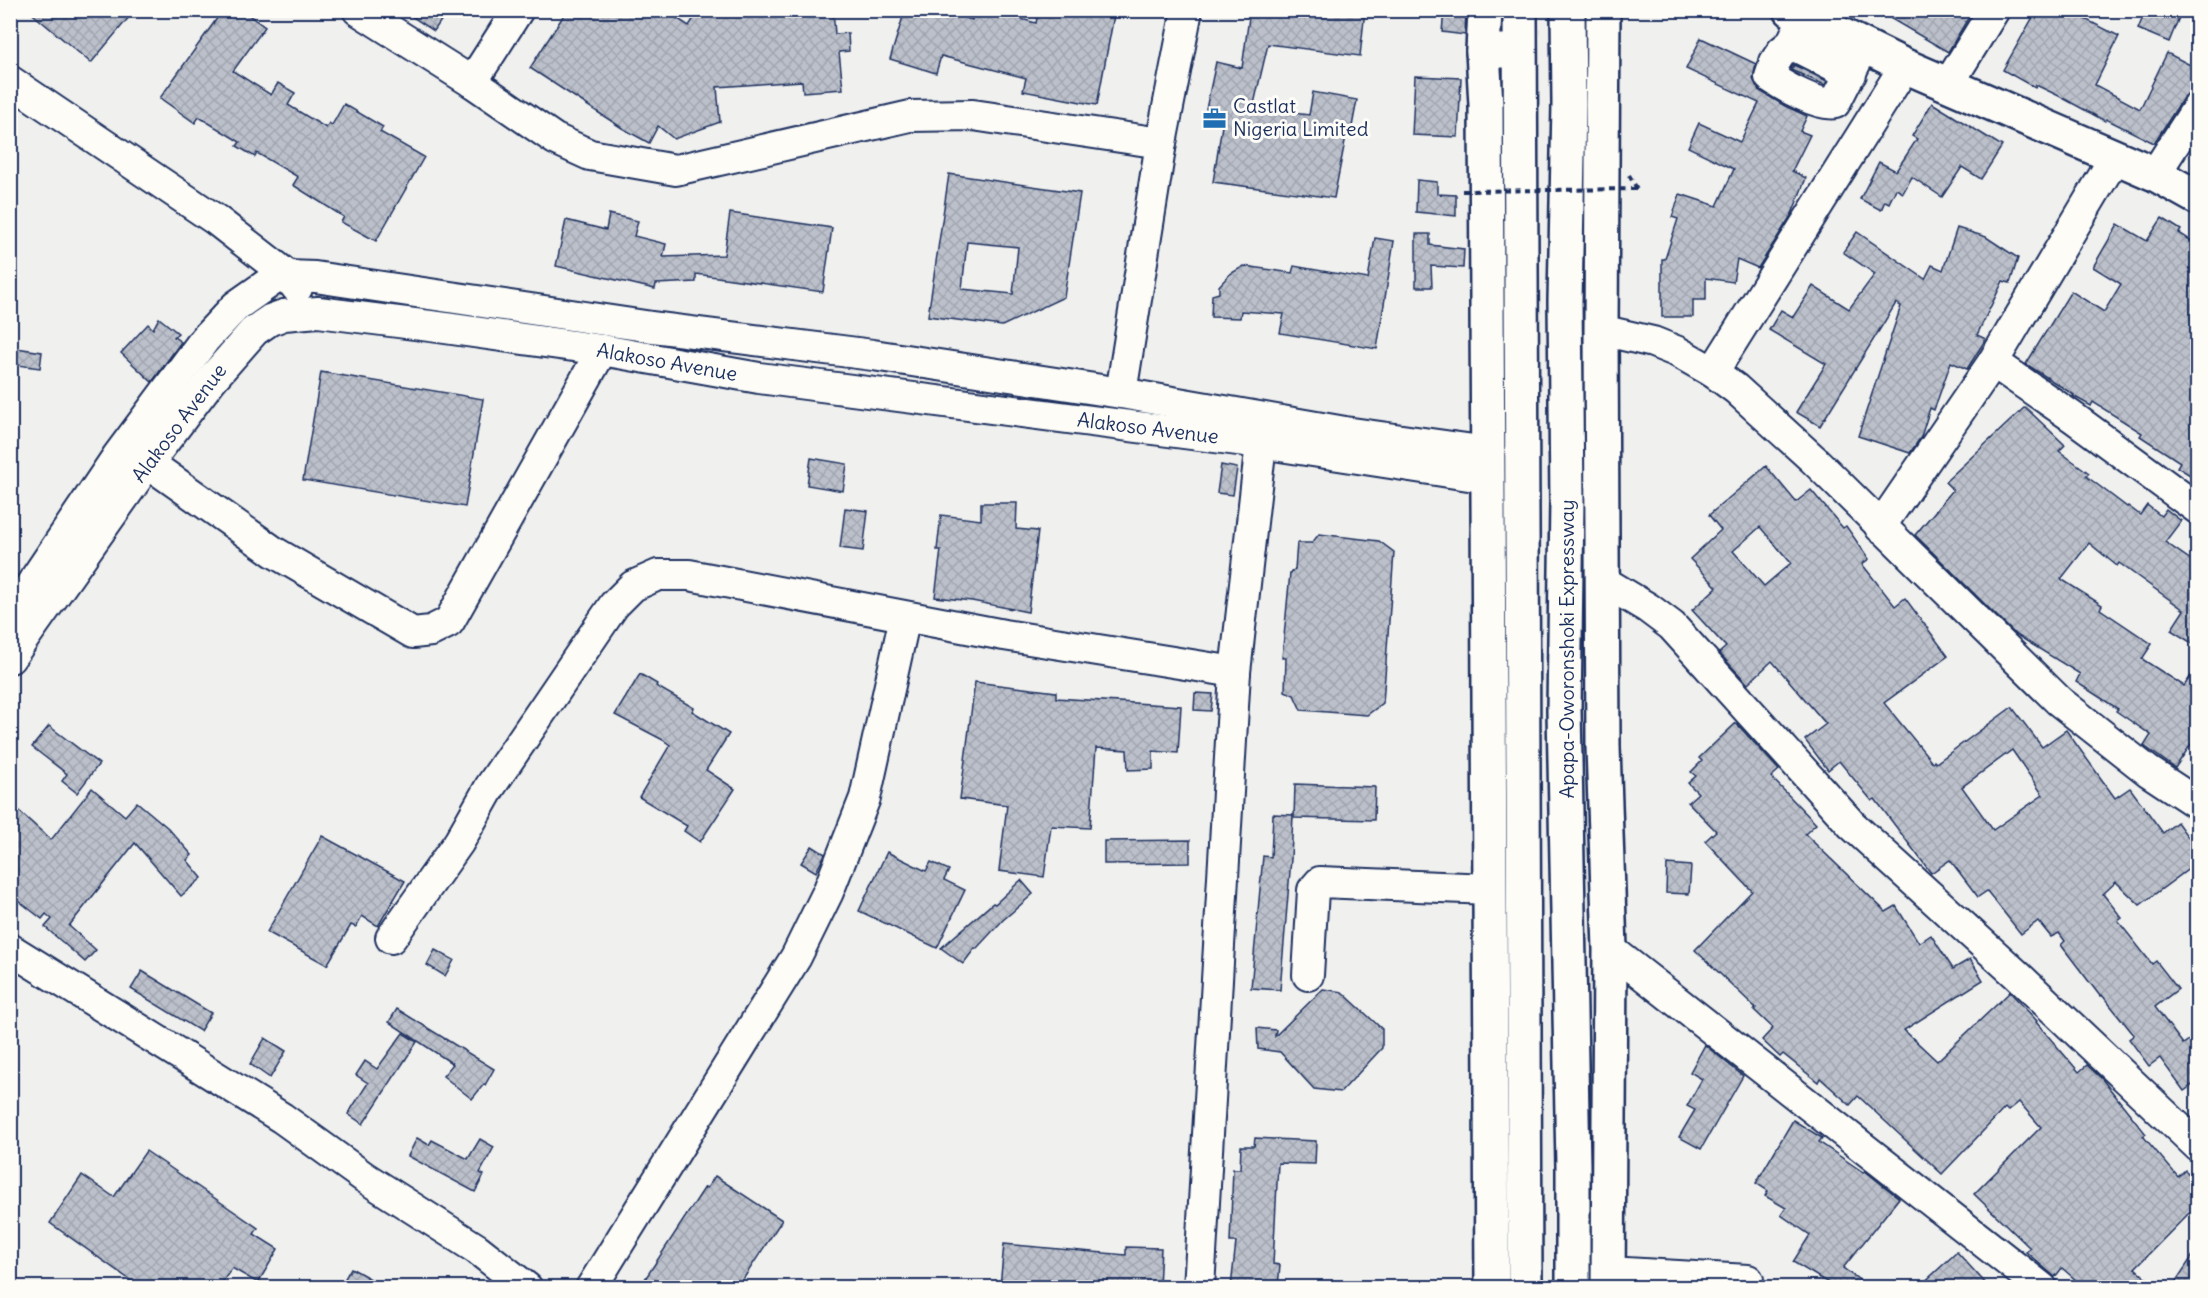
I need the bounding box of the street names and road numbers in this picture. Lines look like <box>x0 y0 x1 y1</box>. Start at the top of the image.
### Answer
street label: Alakoso Avenue <box>595 337 739 386</box>
street label: Alakoso Avenue <box>126 358 231 487</box>
street label: Alakoso Avenue <box>1076 406 1220 449</box>
street label: Apapa-Oworonshoki Expressway <box>1554 499 1579 799</box>

